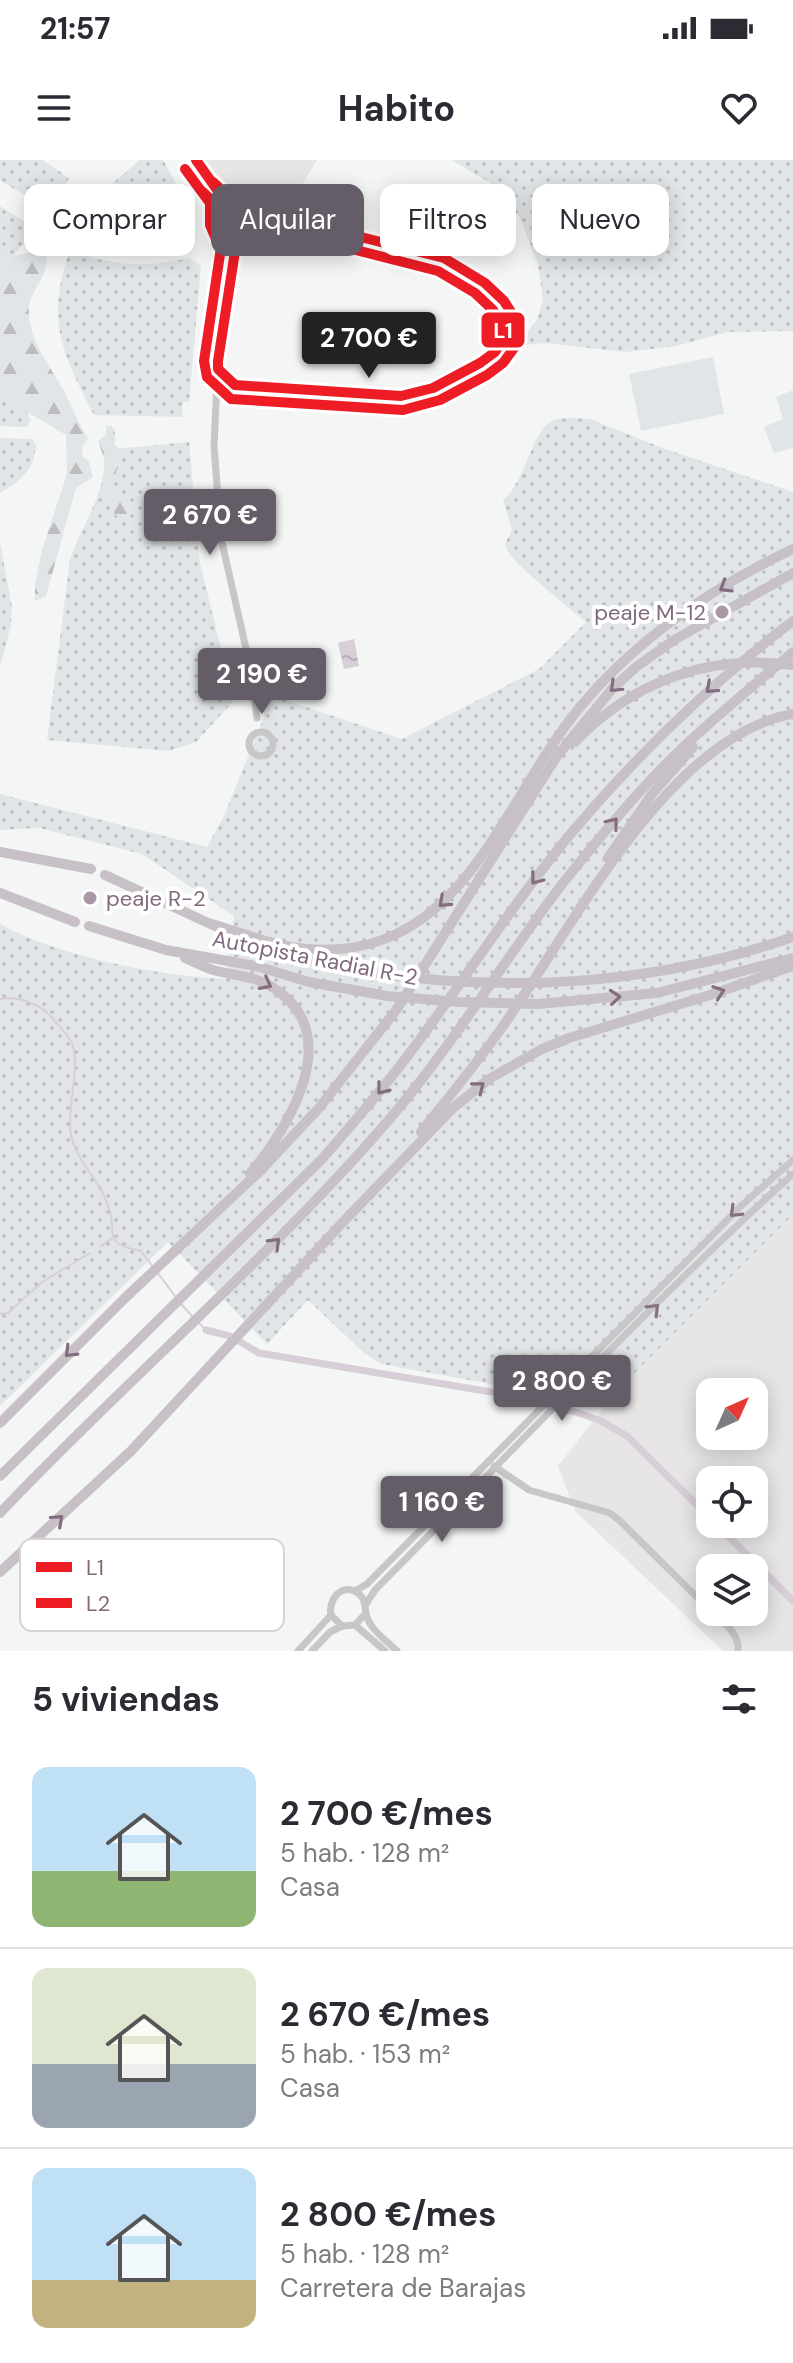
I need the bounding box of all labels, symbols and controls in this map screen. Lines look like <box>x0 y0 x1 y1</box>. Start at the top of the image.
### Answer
text: 21:57 <box>40 9 110 48</box>
text: Habito <box>338 85 455 132</box>
icon: menu <box>32 86 76 130</box>
icon: heart <box>717 86 761 130</box>
chip: Comprar <box>24 184 195 256</box>
chip: Alquilar <box>211 184 364 256</box>
chip: Filtros <box>380 184 516 256</box>
chip: Nuevo <box>532 184 669 256</box>
line badge: L1 <box>480 311 526 349</box>
pin: 2 700 € <box>295 312 443 380</box>
text: L1 <box>493 316 513 345</box>
text: 2 700 € <box>320 321 418 355</box>
pin: 2 670 € <box>136 489 284 557</box>
text: 2 670 € <box>162 498 258 532</box>
one-way arrow <box>719 577 734 593</box>
place label: peaje M-12 <box>594 598 706 627</box>
marker: peaje M-12 <box>713 603 731 621</box>
pin: 2 190 € <box>188 648 336 716</box>
text: 2 190 € <box>216 657 308 691</box>
one-way arrow <box>610 678 624 692</box>
one-way arrow <box>706 678 721 693</box>
one-way arrow <box>603 818 618 832</box>
one-way arrow <box>531 871 545 885</box>
place label: peaje R-2 <box>106 884 206 913</box>
marker: peaje R-2 <box>81 889 99 907</box>
one-way arrow <box>439 893 453 908</box>
street label: Autopista Radial R-2 <box>210 924 420 992</box>
one-way arrow <box>257 975 272 990</box>
one-way arrow <box>711 985 725 1001</box>
one-way arrow <box>609 989 622 1006</box>
one-way arrow <box>377 1080 392 1094</box>
one-way arrow <box>470 1083 485 1097</box>
one-way arrow <box>730 1203 744 1217</box>
one-way arrow <box>265 1237 280 1252</box>
one-way arrow <box>645 1304 659 1318</box>
one-way arrow <box>65 1343 79 1357</box>
pin: 2 800 € <box>488 1355 636 1423</box>
text: 2 800 € <box>512 1364 612 1398</box>
north arrow <box>696 1378 768 1450</box>
map controls <box>696 1378 768 1626</box>
button: locate <box>696 1466 768 1538</box>
pin: 1 160 € <box>368 1476 516 1544</box>
text: 1 160 € <box>399 1485 485 1519</box>
one-way arrow <box>49 1514 63 1529</box>
legend <box>20 1539 284 1631</box>
text: L1 <box>86 1553 104 1582</box>
button: layers <box>696 1554 768 1626</box>
text: L2 <box>86 1589 110 1618</box>
text: 5 viviendas <box>32 1677 220 1722</box>
icon: filters <box>717 1677 761 1721</box>
text: 2 700 €/mes <box>280 1791 493 1836</box>
icon: home <box>96 1799 192 1895</box>
text: 5 hab. · 128 m² <box>280 1836 449 1870</box>
text: Casa <box>280 1870 340 1904</box>
text: 2 670 €/mes <box>280 1992 490 2037</box>
icon: home <box>96 2000 192 2096</box>
text: 5 hab. · 153 m² <box>280 2037 450 2071</box>
text: Casa <box>280 2071 340 2105</box>
text: 2 800 €/mes <box>280 2192 496 2237</box>
icon: home <box>96 2200 192 2296</box>
text: 5 hab. · 128 m² <box>280 2237 449 2271</box>
text: Carretera de Barajas <box>280 2271 526 2305</box>

